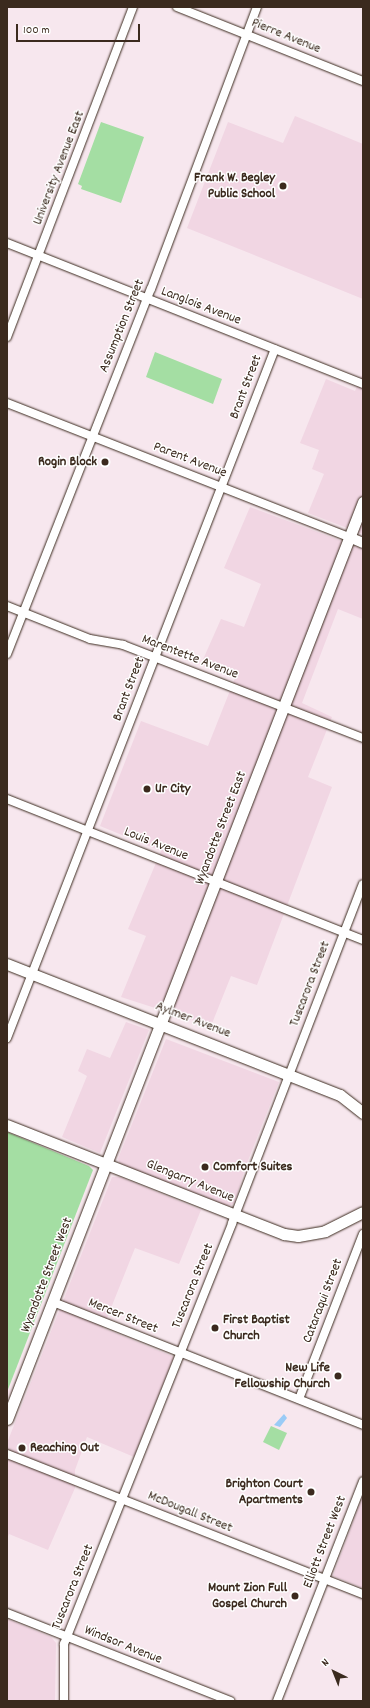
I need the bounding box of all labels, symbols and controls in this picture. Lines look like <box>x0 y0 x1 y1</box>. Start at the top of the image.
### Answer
street label: Pierre Avenue <box>249 15 323 57</box>
scale bar <box>18 16 142 42</box>
text: 100 m <box>23 22 50 39</box>
street label: University Avenue East <box>29 109 89 227</box>
place label: Frank W. Begley Public School <box>194 170 275 202</box>
marker: Frank W. Begley Public School <box>278 181 288 191</box>
street label: Assumption Street <box>96 277 148 375</box>
street label: Langlois Avenue <box>159 283 243 329</box>
street label: Brant Street <box>226 353 266 421</box>
street label: Parent Avenue <box>151 438 229 482</box>
place label: Rogin Block <box>38 454 97 470</box>
marker: Rogin Block <box>100 457 110 467</box>
street label: Marentette Avenue <box>139 631 241 683</box>
street label: Brant Street <box>109 655 149 723</box>
street label: Wyandotte Street East <box>192 769 250 887</box>
place label: Ur City <box>155 781 190 797</box>
marker: Ur City <box>142 784 152 794</box>
street label: Louis Avenue <box>121 823 191 865</box>
street label: Tuscarora Street <box>286 939 334 1029</box>
street label: Aylmer Avenue <box>153 998 233 1042</box>
street label: Glengarry Avenue <box>144 1156 236 1206</box>
place label: Comfort Suites <box>213 1159 292 1175</box>
marker: Comfort Suites <box>200 1162 210 1172</box>
street label: Wyandotte Street West <box>17 1215 77 1335</box>
street label: Tuscarora Street <box>168 1241 218 1331</box>
street label: Cataraqui Street <box>299 1256 347 1346</box>
street label: Mercer Street <box>86 1294 160 1338</box>
place label: First Baptist Church <box>223 1312 290 1344</box>
marker: First Baptist Church <box>210 1323 220 1333</box>
place label: New Life Fellowship Church <box>235 1360 330 1392</box>
marker: New Life Fellowship Church <box>333 1371 343 1381</box>
place label: Reaching Out <box>30 1440 99 1456</box>
marker: Reaching Out <box>17 1443 27 1453</box>
place label: Brighton Court Apartments <box>225 1476 303 1508</box>
street label: McDougall Street <box>145 1487 235 1537</box>
marker: Brighton Court Apartments <box>306 1487 316 1497</box>
street label: Elliott Street West <box>300 1493 350 1591</box>
street label: Tuscarora Street <box>48 1542 98 1632</box>
place label: Mount Zion Full Gospel Church <box>208 1580 287 1612</box>
marker: Mount Zion Full Gospel Church <box>290 1591 300 1601</box>
street label: Windsor Avenue <box>82 1622 164 1668</box>
north arrow <box>314 1652 354 1692</box>
text: N <box>318 1656 333 1671</box>

